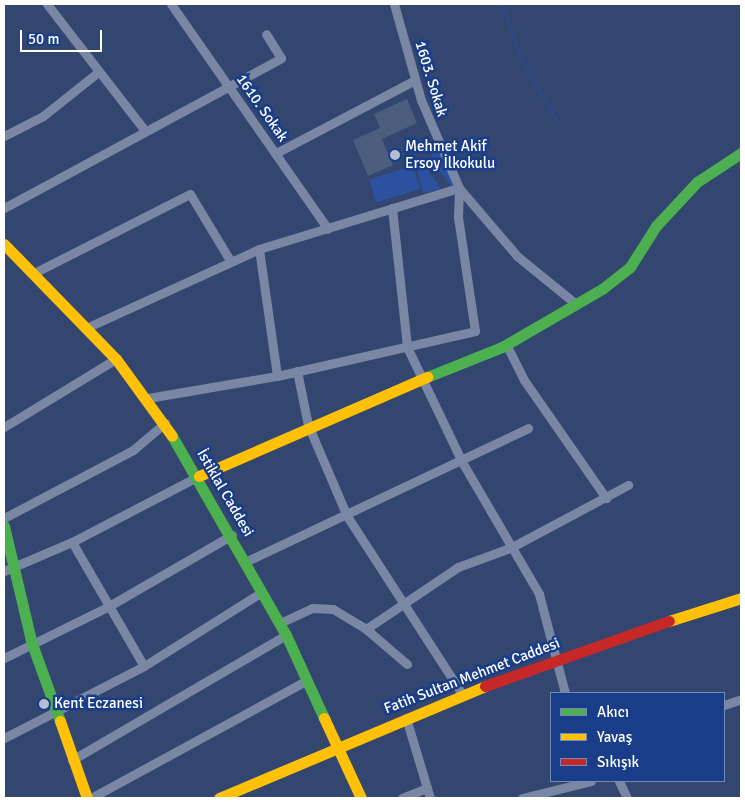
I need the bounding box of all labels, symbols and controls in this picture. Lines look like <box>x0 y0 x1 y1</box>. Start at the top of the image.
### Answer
scale bar <box>22 20 105 52</box>
text: 50 m <box>28 30 59 48</box>
street label: 1603. Sokak <box>411 39 451 119</box>
street label: 1610. Sokak <box>232 71 292 145</box>
place label: Mehmet Akif Ersoy İlkokulu <box>405 137 495 172</box>
marker: Mehmet Akif Ersoy İlkokulu <box>389 149 401 161</box>
street label: İstiklal Caddesi <box>193 446 257 540</box>
street label: Fatih Sultan Mehmet Caddesi <box>381 634 563 718</box>
legend <box>550 692 725 782</box>
place label: Kent Eczanesi <box>54 695 143 713</box>
marker: Kent Eczanesi <box>38 698 50 710</box>
text: Akıcı <box>597 703 629 721</box>
text: Yavaş <box>597 728 632 746</box>
text: Sıkışık <box>597 753 639 771</box>

